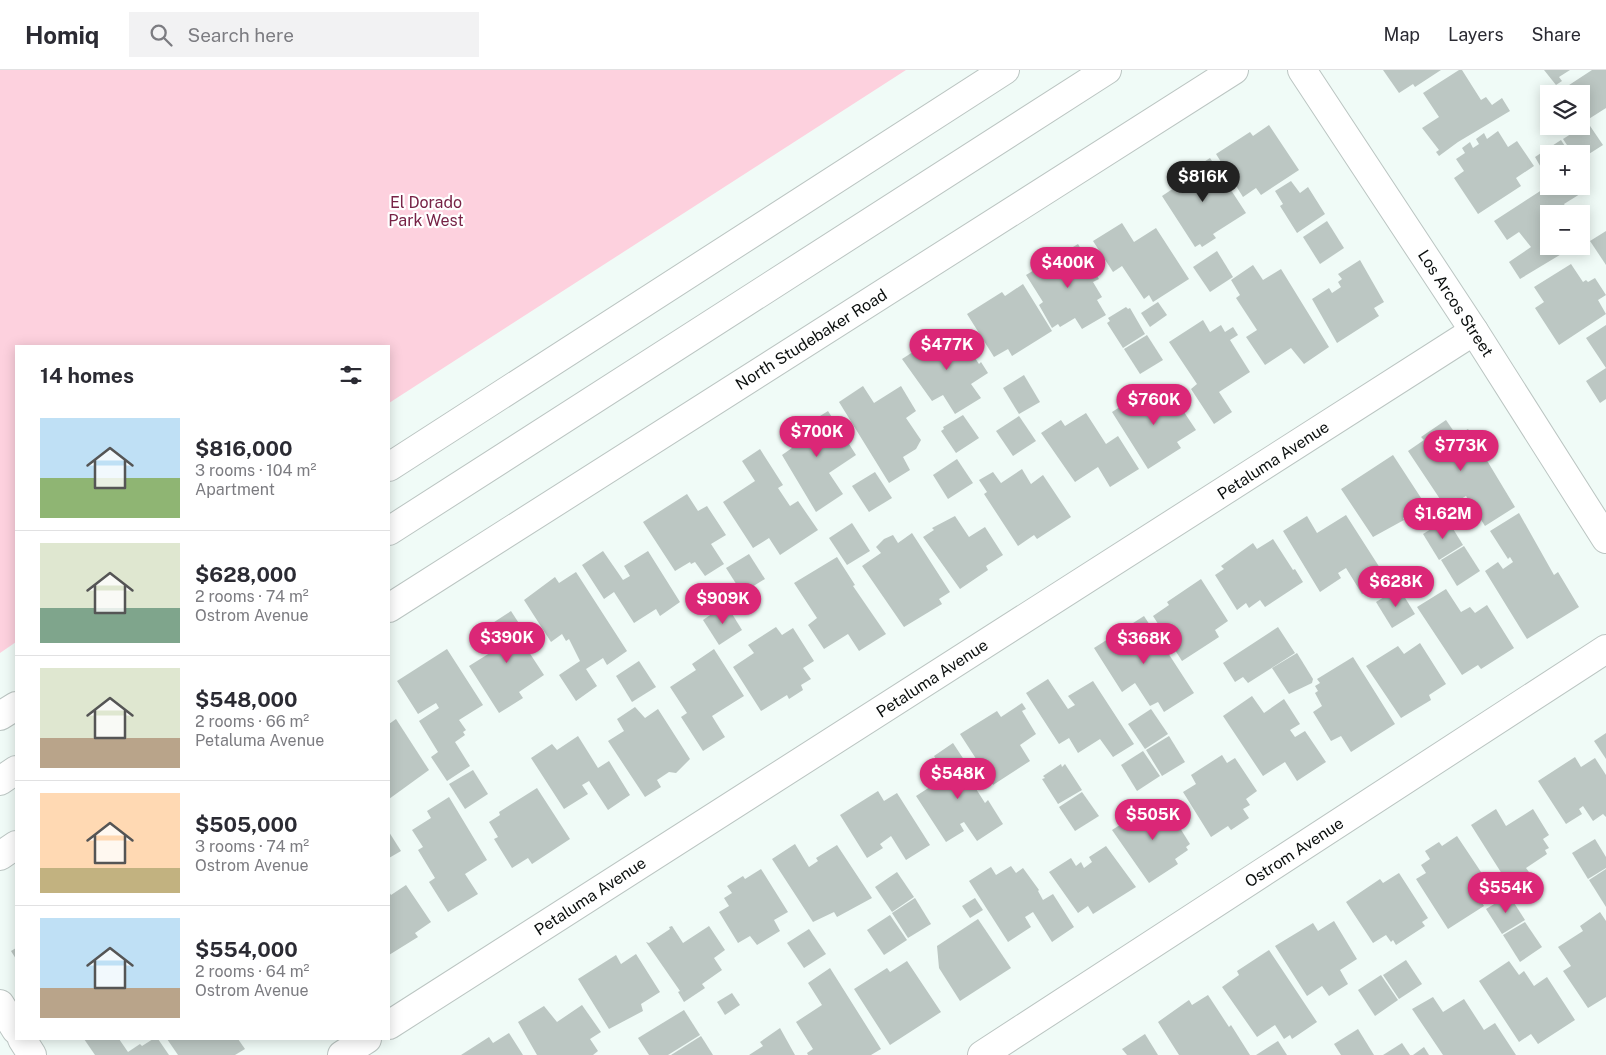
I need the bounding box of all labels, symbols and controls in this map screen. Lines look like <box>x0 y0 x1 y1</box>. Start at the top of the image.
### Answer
search box <box>129 12 479 57</box>
text: Homiq <box>25 21 99 49</box>
icon: search <box>147 21 175 49</box>
text: Search here <box>187 24 294 46</box>
text: Map <box>1384 24 1420 45</box>
text: Layers <box>1448 24 1504 45</box>
text: Share <box>1532 24 1581 45</box>
map controls <box>1540 85 1590 255</box>
button: layers <box>1540 85 1590 135</box>
button: + <box>1540 145 1590 195</box>
pin: $816K <box>1168 160 1238 203</box>
text: $816K <box>1178 167 1228 186</box>
park label: El Dorado Park West <box>388 193 464 230</box>
button: − <box>1540 205 1590 255</box>
pin: $400K <box>1033 246 1103 289</box>
street label: Los Arcos Street <box>1414 246 1497 360</box>
text: $400K <box>1041 253 1095 272</box>
street label: North Studebaker Road <box>732 285 890 394</box>
pin: $477K <box>912 328 982 371</box>
text: $477K <box>921 335 974 354</box>
icon: filters <box>337 361 365 389</box>
text: 14 homes <box>40 363 134 388</box>
pin: $760K <box>1119 384 1189 426</box>
text: $760K <box>1127 390 1181 409</box>
pin: $700K <box>782 416 852 458</box>
street label: Petaluma Avenue <box>1214 417 1333 504</box>
text: $700K <box>791 422 843 441</box>
pin: $773K <box>1426 430 1496 472</box>
text: $816,000 <box>195 436 293 461</box>
text: $773K <box>1435 436 1487 455</box>
icon: home <box>80 438 140 498</box>
text: 3 rooms · 104 m² <box>195 461 316 480</box>
text: Apartment <box>195 480 275 499</box>
pin: $1.62M <box>1402 498 1484 540</box>
text: $1.62M <box>1414 504 1472 523</box>
text: $628,000 <box>195 562 297 587</box>
icon: home <box>80 563 140 623</box>
pin: $628K <box>1361 566 1431 608</box>
text: $628K <box>1369 572 1423 591</box>
pin: $909K <box>688 582 758 625</box>
text: 2 rooms · 74 m² <box>195 587 309 606</box>
text: $909K <box>696 589 750 608</box>
text: Ostrom Avenue <box>195 606 309 625</box>
pin: $390K <box>472 622 542 664</box>
pin: $368K <box>1109 622 1179 665</box>
text: $390K <box>480 628 534 647</box>
text: $368K <box>1117 629 1171 648</box>
street label: Petaluma Avenue <box>873 635 992 722</box>
text: $548,000 <box>195 687 298 712</box>
icon: home <box>80 688 140 748</box>
text: 2 rooms · 66 m² <box>195 712 309 731</box>
text: Petaluma Avenue <box>195 731 324 750</box>
pin: $548K <box>923 758 993 800</box>
text: $548K <box>931 764 985 783</box>
pin: $505K <box>1118 798 1188 841</box>
text: $505K <box>1126 805 1180 824</box>
text: $505,000 <box>195 812 297 837</box>
icon: home <box>80 813 140 873</box>
street label: Ostrom Avenue <box>1241 814 1347 891</box>
text: 3 rooms · 74 m² <box>195 837 309 856</box>
street label: Petaluma Avenue <box>531 853 650 940</box>
text: Ostrom Avenue <box>195 856 309 875</box>
pin: $554K <box>1471 872 1541 914</box>
text: $554K <box>1479 878 1533 897</box>
text: $554,000 <box>195 937 298 962</box>
icon: home <box>80 938 140 998</box>
text: 2 rooms · 64 m² <box>195 962 309 981</box>
text: Ostrom Avenue <box>195 981 309 1000</box>

